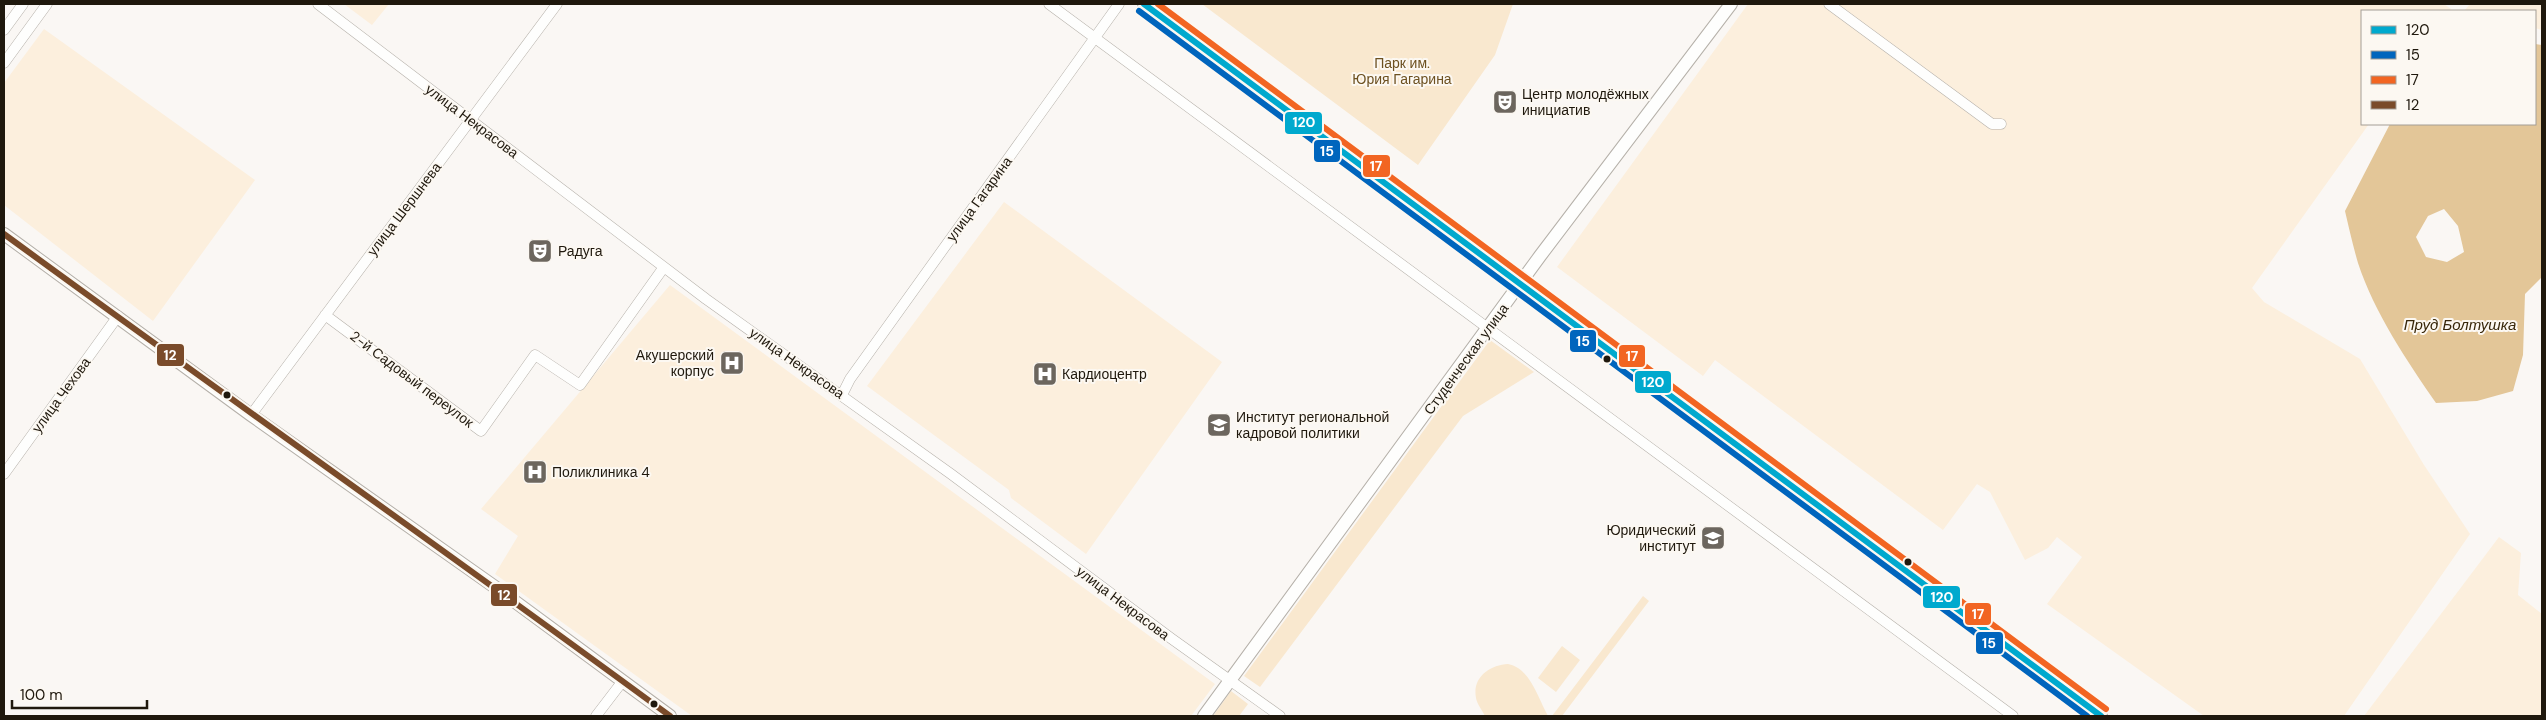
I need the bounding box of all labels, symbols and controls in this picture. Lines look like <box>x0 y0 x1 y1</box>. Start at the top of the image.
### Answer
legend <box>2361 10 2536 125</box>
text: 120 <box>2406 20 2429 40</box>
text: 15 <box>2406 45 2420 65</box>
park label: Парк им. Юрия Гагарина <box>1352 54 1452 88</box>
text: 17 <box>2406 70 2419 90</box>
street label: улица Некрасова <box>422 80 522 162</box>
place label: Центр молодёжных инициатив <box>1522 85 1649 119</box>
theatre icon: Центр молодёжных инициатив <box>1492 89 1518 115</box>
text: 12 <box>2406 95 2419 115</box>
line badge: 120 <box>1284 111 1323 135</box>
text: 120 <box>1293 113 1316 131</box>
line badge: 15 <box>1313 139 1341 163</box>
text: 15 <box>1320 142 1334 160</box>
street label: улица Гагарина <box>942 153 1016 245</box>
line badge: 17 <box>1362 154 1391 178</box>
text: 17 <box>1370 157 1383 175</box>
street label: улица Шершнева <box>363 159 445 259</box>
theatre icon: Радуга <box>527 238 553 264</box>
place label: Радуга <box>558 242 603 260</box>
street label: Студенческая улица <box>1420 300 1512 418</box>
water label: Пруд Болтушка <box>2404 315 2516 335</box>
street label: улица Некрасова <box>746 324 848 403</box>
street label: 2-й Садовый переулок <box>347 327 478 432</box>
line badge: 15 <box>1569 329 1597 353</box>
text: 15 <box>1576 332 1590 350</box>
line badge: 12 <box>156 343 185 367</box>
line badge: 17 <box>1618 344 1646 368</box>
text: 12 <box>163 346 177 364</box>
place label: Акушерский корпус <box>636 346 714 380</box>
text: 17 <box>1626 347 1639 365</box>
hospital icon: Акушерский корпус <box>719 350 745 376</box>
street label: улица Чехова <box>28 354 94 436</box>
unlabelled marker <box>1602 354 1612 364</box>
hospital icon: Кардиоцентр <box>1032 361 1058 387</box>
place label: Кардиоцентр <box>1062 365 1147 383</box>
line badge: 120 <box>1634 370 1672 394</box>
text: 120 <box>1642 373 1665 391</box>
unlabelled marker <box>222 390 232 400</box>
place label: Институт региональной кадровой политики <box>1236 408 1389 442</box>
school or university icon: Институт региональной кадровой политики <box>1206 412 1232 438</box>
hospital icon: Поликлиника 4 <box>522 459 548 485</box>
place label: Поликлиника 4 <box>552 463 650 481</box>
place label: Юридический институт <box>1606 521 1697 555</box>
school or university icon: Юридический институт <box>1700 525 1726 551</box>
unlabelled marker <box>1903 557 1913 567</box>
street label: улица Некрасова <box>1073 562 1173 644</box>
line badge: 12 <box>490 583 518 607</box>
line badge: 120 <box>1922 585 1961 609</box>
text: 12 <box>497 586 511 604</box>
text: 120 <box>1931 588 1954 606</box>
line badge: 17 <box>1964 602 1992 626</box>
text: 17 <box>1972 605 1985 623</box>
line badge: 15 <box>1975 631 2004 655</box>
text: 15 <box>1982 634 1996 652</box>
scale bar <box>12 678 148 710</box>
text: 100 m <box>20 685 63 705</box>
unlabelled marker <box>649 699 659 709</box>

